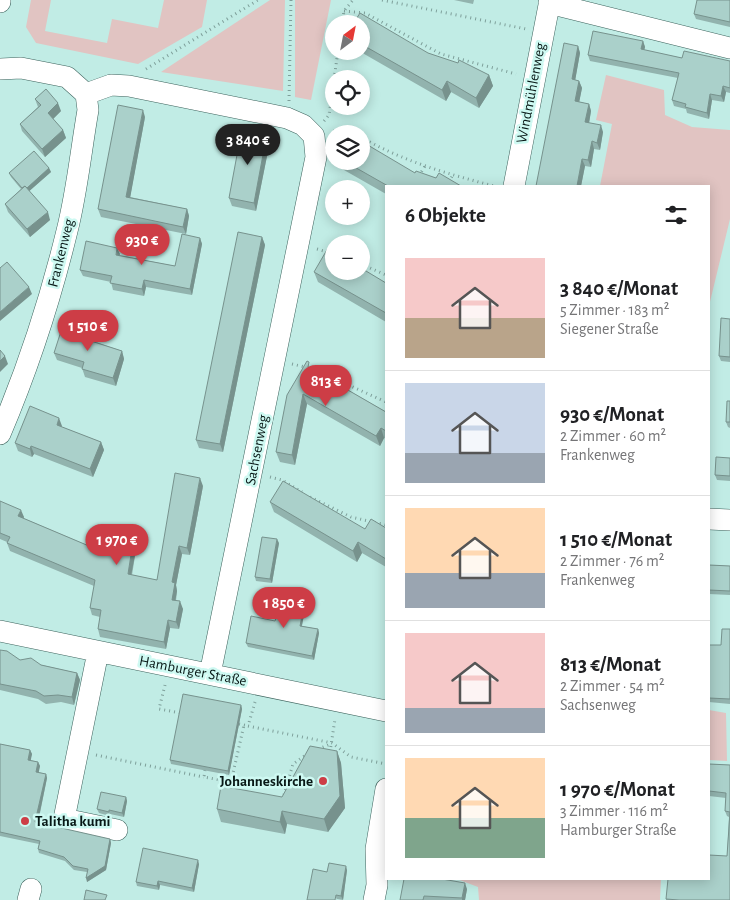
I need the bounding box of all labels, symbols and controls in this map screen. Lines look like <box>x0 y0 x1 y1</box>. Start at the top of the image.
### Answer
north arrow <box>325 15 370 60</box>
map controls <box>325 15 370 280</box>
street label: Windmühlenweg <box>514 41 548 145</box>
button: locate <box>325 70 370 115</box>
pin: 3 840 € <box>202 124 294 166</box>
button: layers <box>325 125 370 170</box>
text: 3 840 € <box>226 132 270 148</box>
button: + <box>325 180 370 225</box>
icon: filters <box>662 201 690 229</box>
text: 6 Objekte <box>405 205 486 226</box>
street label: Frankenweg <box>45 217 77 289</box>
pin: 930 € <box>107 224 177 266</box>
text: 930 € <box>126 232 158 248</box>
button: − <box>325 235 370 280</box>
icon: home <box>445 278 505 338</box>
text: 3 840 €/Monat <box>560 278 678 299</box>
text: 5 Zimmer · 183 m² <box>560 302 669 318</box>
pin: 1 510 € <box>42 310 134 352</box>
text: 1 510 € <box>68 318 108 334</box>
text: Siegener Straße <box>560 321 659 337</box>
pin: 813 € <box>291 364 361 407</box>
text: 813 € <box>311 373 341 389</box>
icon: home <box>445 403 505 463</box>
text: 930 €/Monat <box>560 404 664 425</box>
street label: Sachsenweg <box>243 413 271 486</box>
text: 2 Zimmer · 60 m² <box>560 428 666 444</box>
text: Frankenweg <box>560 447 635 463</box>
pin: 1 970 € <box>71 524 163 566</box>
icon: home <box>445 528 505 588</box>
text: 1 510 €/Monat <box>560 529 672 550</box>
text: 1 970 € <box>96 532 138 548</box>
text: 2 Zimmer · 76 m² <box>560 553 664 569</box>
text: Frankenweg <box>560 572 635 588</box>
pin: 1 850 € <box>238 586 330 629</box>
text: 1 850 € <box>263 595 305 611</box>
street label: Hamburger Straße <box>138 653 248 689</box>
icon: home <box>445 653 505 713</box>
text: 813 €/Monat <box>560 654 661 675</box>
text: 2 Zimmer · 54 m² <box>560 678 665 694</box>
text: Sachsenweg <box>560 697 636 713</box>
place label: Johanneskirche <box>220 774 313 789</box>
marker: Johanneskirche <box>317 775 329 787</box>
icon: home <box>445 778 505 838</box>
text: 1 970 €/Monat <box>560 779 675 800</box>
text: 3 Zimmer · 116 m² <box>560 803 668 819</box>
place label: Talitha kumi <box>35 814 110 829</box>
marker: Talitha kumi <box>19 815 31 827</box>
text: Hamburger Straße <box>560 822 676 838</box>

